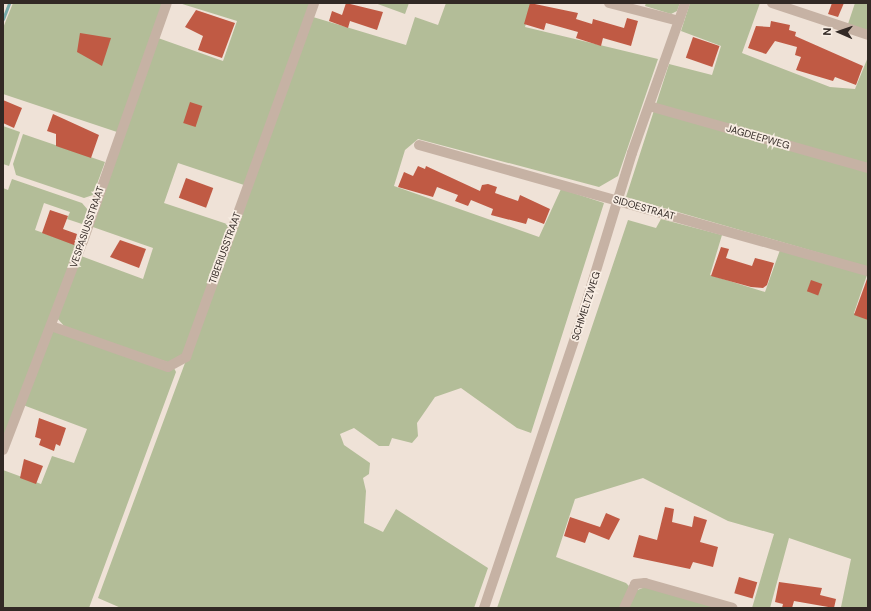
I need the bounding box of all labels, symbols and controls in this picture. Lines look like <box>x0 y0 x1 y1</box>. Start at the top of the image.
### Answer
north arrow <box>819 12 859 52</box>
text: N <box>820 27 834 36</box>
street label: JAGDEEPWEG <box>725 122 791 152</box>
street label: VESPASIUSSTRAAT <box>67 185 107 269</box>
street label: SIDOESTRAAT <box>612 193 676 223</box>
street label: TIBERIUSSTRAAT <box>206 210 244 286</box>
street label: SCHMELTZWEG <box>569 270 603 342</box>

